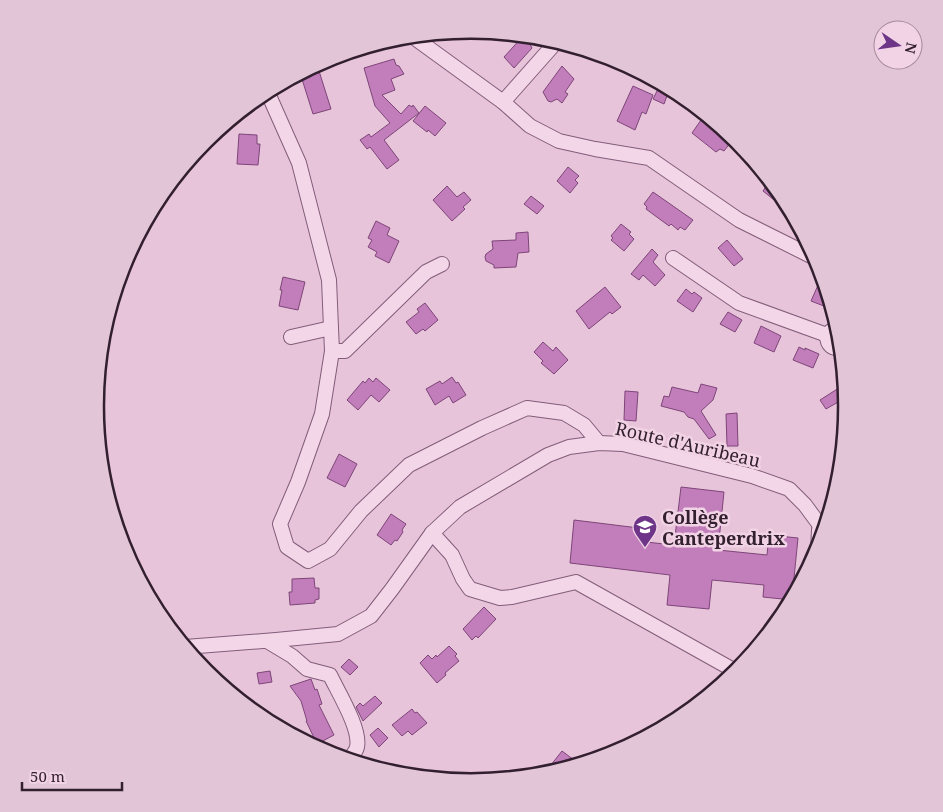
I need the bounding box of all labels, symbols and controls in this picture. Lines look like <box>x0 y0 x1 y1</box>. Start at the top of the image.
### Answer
north arrow <box>873 20 923 70</box>
text: N <box>901 41 922 56</box>
street label: Route d'Auribeau <box>613 416 763 472</box>
place label: Collège Canteperdrix <box>662 505 785 550</box>
school or university icon: Collège Canteperdrix <box>632 514 658 548</box>
scale bar <box>22 760 122 792</box>
text: 50 m <box>30 766 65 786</box>

